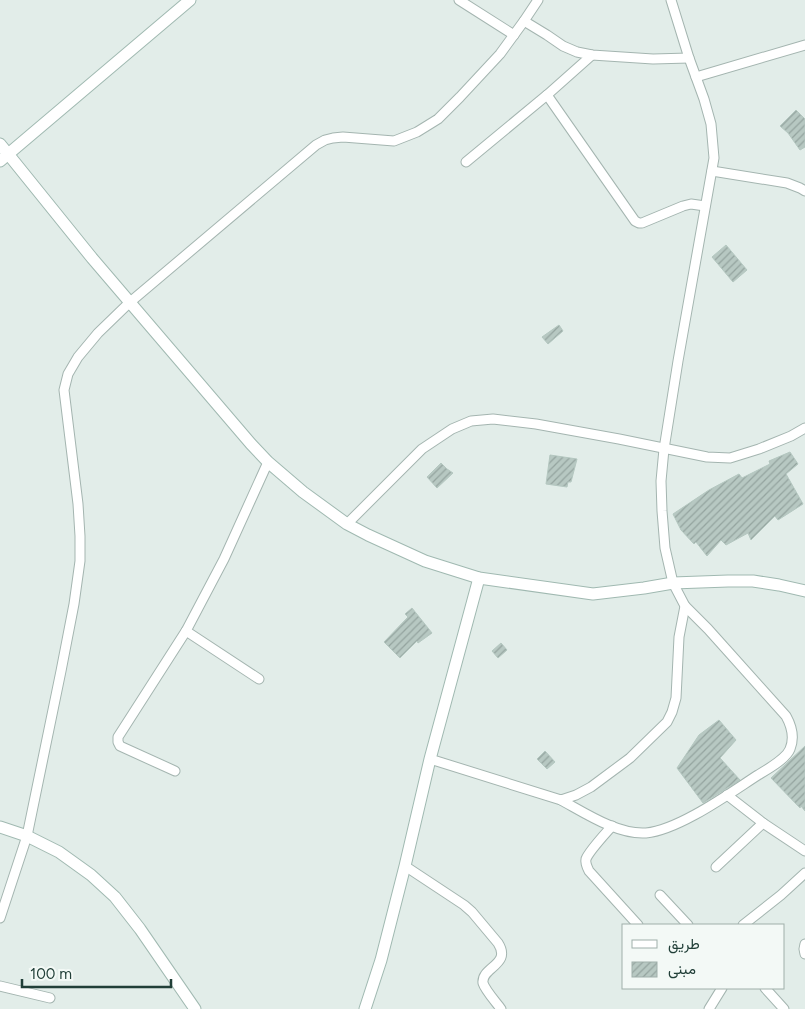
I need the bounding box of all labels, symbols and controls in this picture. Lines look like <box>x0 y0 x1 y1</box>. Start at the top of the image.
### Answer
legend <box>622 924 785 989</box>
text: طريق <box>668 935 700 954</box>
scale bar <box>22 956 171 988</box>
text: مبنى <box>668 960 696 979</box>
text: 100 m <box>30 965 72 983</box>

